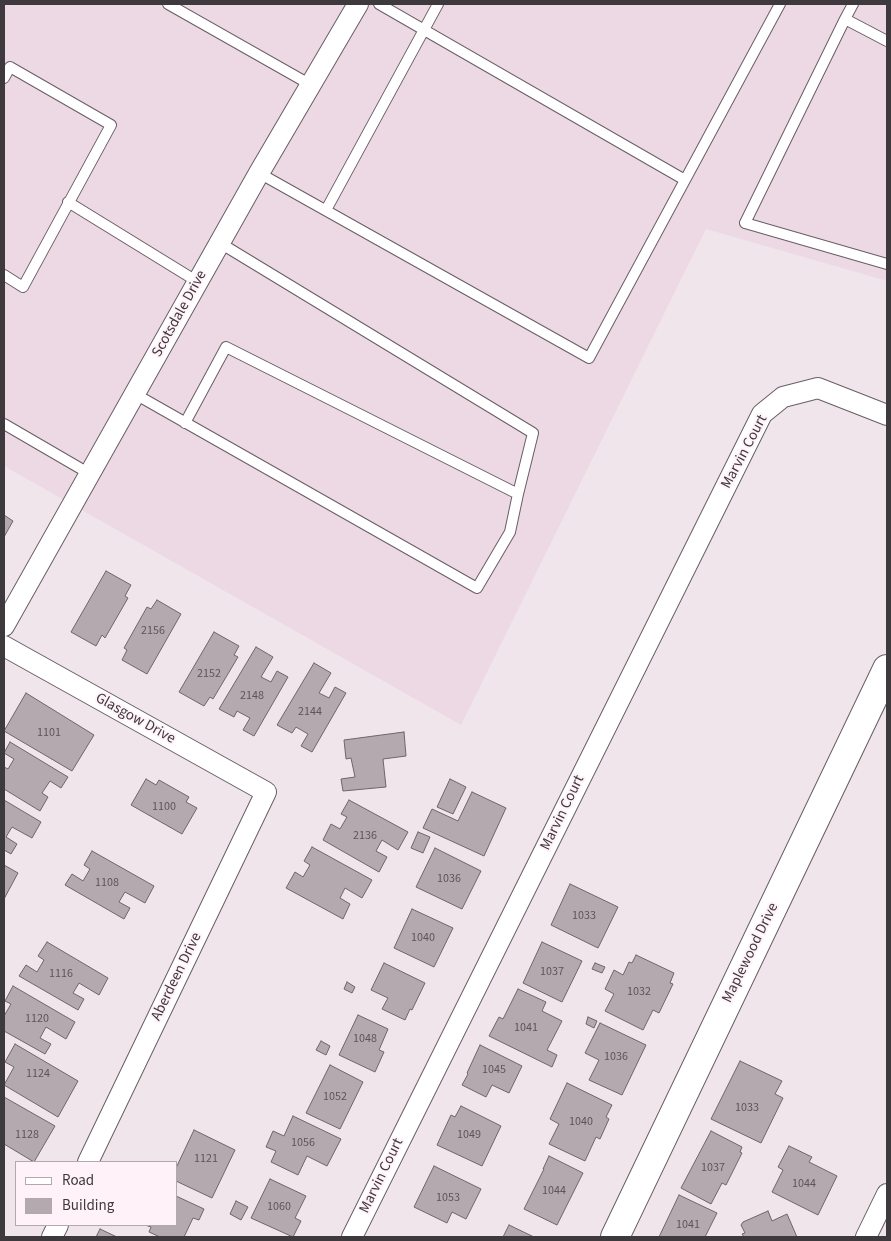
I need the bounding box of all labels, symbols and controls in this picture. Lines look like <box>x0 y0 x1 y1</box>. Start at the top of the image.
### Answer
street label: Scotsdale Drive <box>149 268 211 360</box>
street label: Marvin Court <box>718 412 772 492</box>
house number: 2156 <box>141 624 165 638</box>
house number: 2152 <box>197 667 221 681</box>
house number: 2148 <box>240 689 264 703</box>
street label: Glasgow Drive <box>92 690 178 748</box>
house number: 2144 <box>298 705 322 719</box>
house number: 1101 <box>37 726 61 740</box>
street label: Marvin Court <box>537 773 589 853</box>
house number: 1100 <box>152 800 176 814</box>
house number: 2136 <box>353 829 377 843</box>
house number: 1036 <box>437 872 461 886</box>
house number: 1108 <box>95 876 119 890</box>
street label: Maplewood Drive <box>719 900 783 1006</box>
house number: 1033 <box>572 909 596 923</box>
street label: Aberdeen Drive <box>148 930 206 1024</box>
house number: 1040 <box>411 931 435 945</box>
house number: 1037 <box>540 965 564 979</box>
house number: 1116 <box>49 967 73 981</box>
house number: 1032 <box>627 985 651 999</box>
house number: 1120 <box>25 1012 49 1026</box>
house number: 1041 <box>514 1021 538 1035</box>
house number: 1048 <box>353 1032 377 1046</box>
house number: 1036 <box>604 1050 628 1064</box>
house number: 1045 <box>482 1063 506 1077</box>
house number: 1124 <box>26 1067 50 1081</box>
house number: 1052 <box>323 1090 347 1104</box>
house number: 1033 <box>735 1101 759 1115</box>
house number: 1040 <box>569 1115 593 1129</box>
house number: 1128 <box>15 1128 39 1142</box>
house number: 1049 <box>457 1128 481 1142</box>
house number: 1056 <box>291 1136 315 1150</box>
street label: Marvin Court <box>356 1136 408 1216</box>
house number: 1121 <box>194 1152 218 1166</box>
legend <box>15 1161 178 1226</box>
house number: 1037 <box>701 1161 725 1175</box>
text: Road <box>62 1170 94 1191</box>
house number: 1044 <box>792 1177 816 1191</box>
house number: 1044 <box>542 1184 566 1198</box>
house number: 1053 <box>436 1191 460 1205</box>
text: Building <box>62 1195 114 1216</box>
house number: 1060 <box>267 1200 291 1214</box>
house number: 1041 <box>676 1218 700 1232</box>

